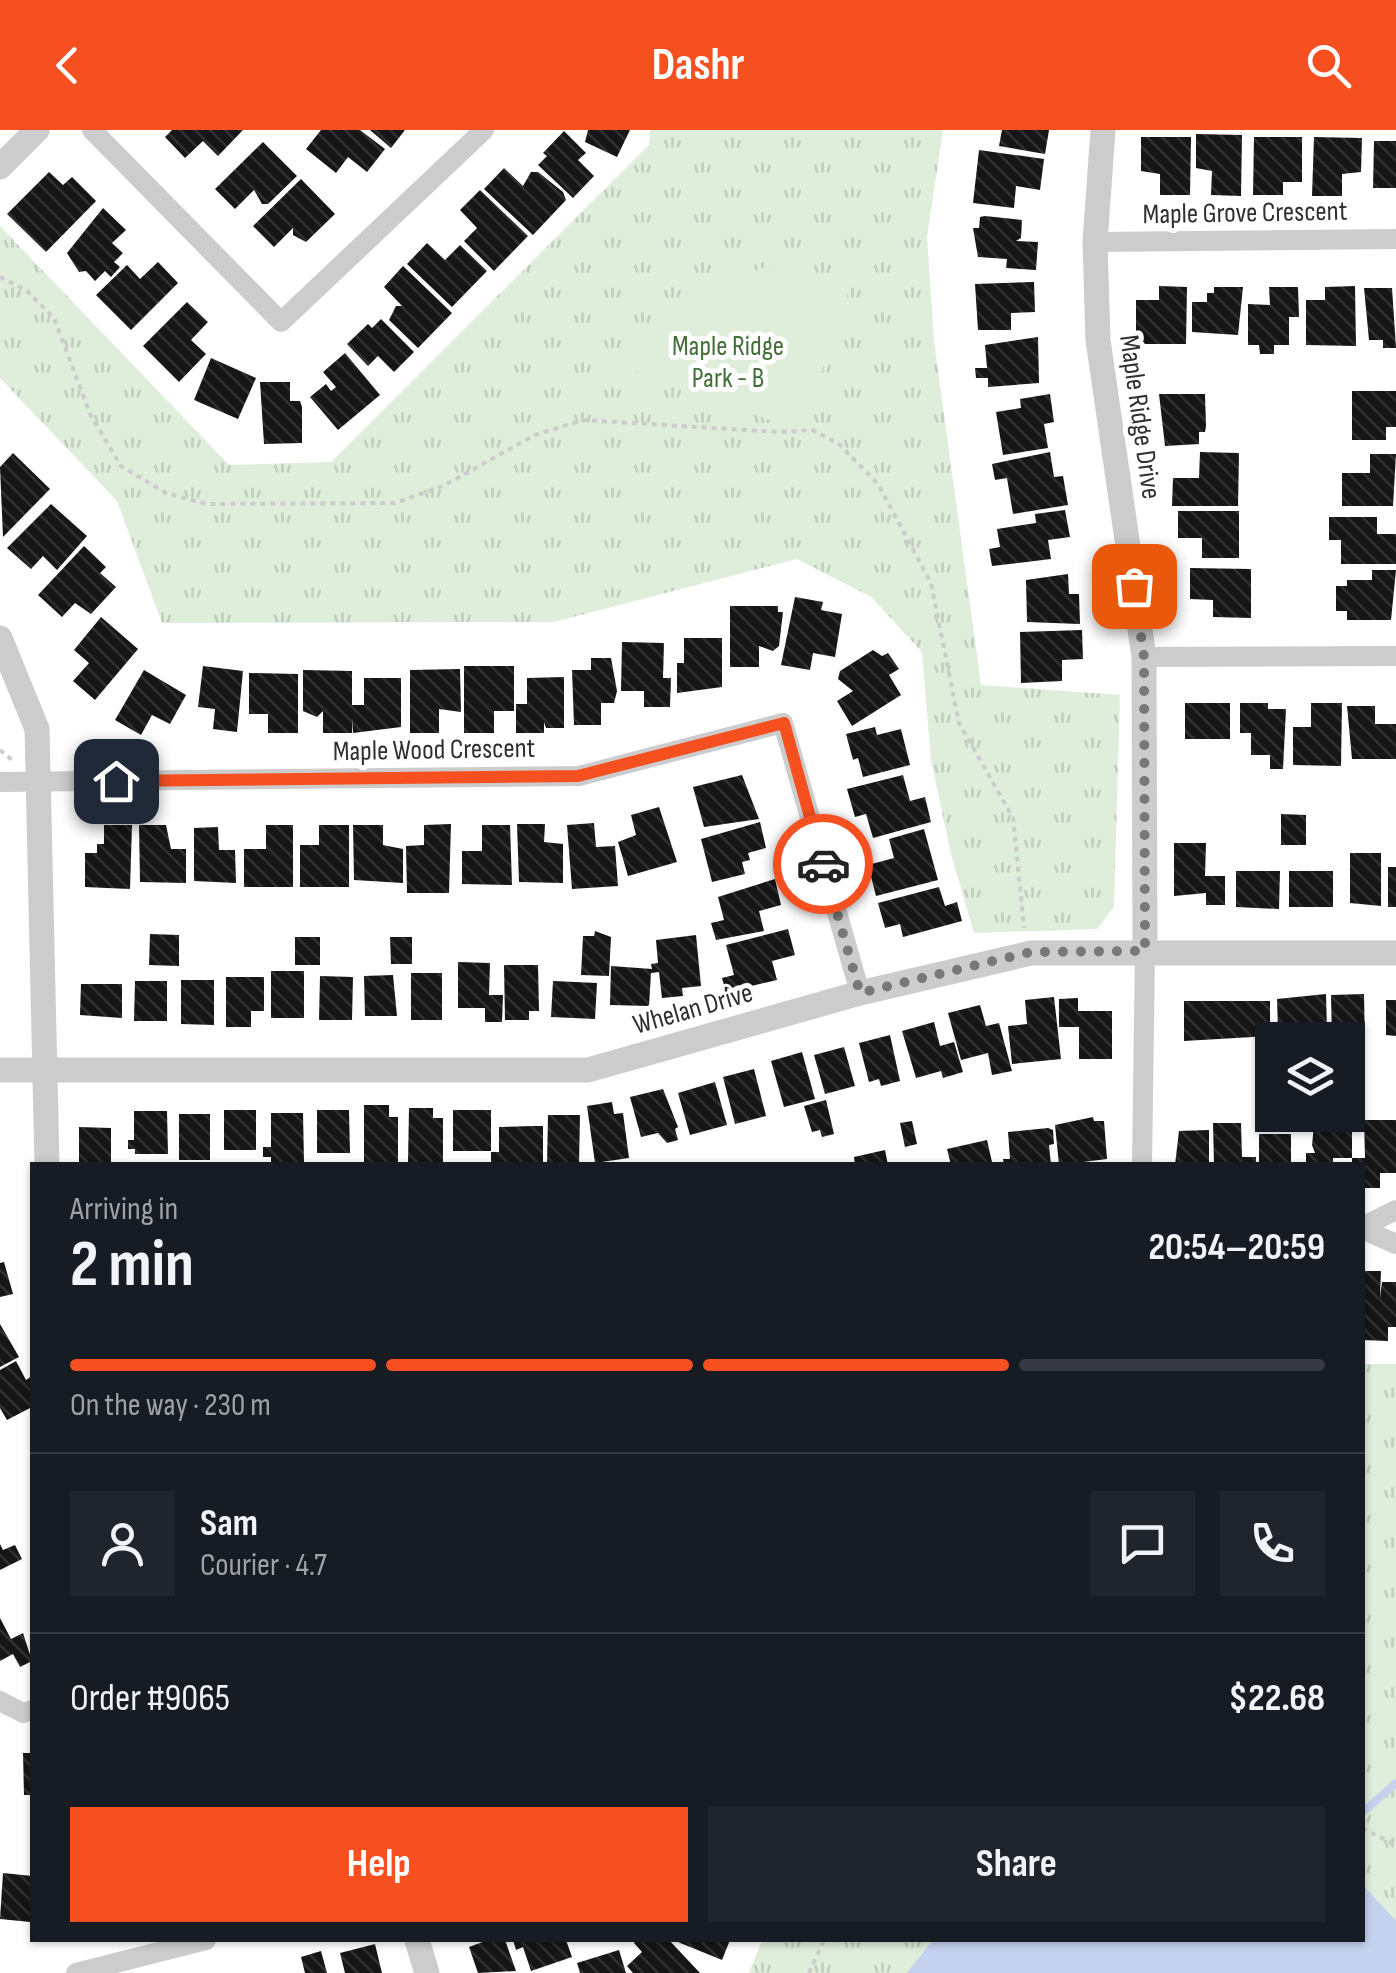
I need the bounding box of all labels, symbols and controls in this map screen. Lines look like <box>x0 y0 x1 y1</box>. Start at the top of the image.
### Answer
icon: back <box>40 38 95 93</box>
text: Dashr <box>652 38 744 93</box>
icon: search <box>1301 38 1356 93</box>
street label: Maple Grove Crescent <box>1142 195 1348 231</box>
park label: Maple Ridge Park - B <box>672 330 784 395</box>
street label: Maple Ridge Drive <box>1112 333 1168 501</box>
pin <box>1092 544 1177 629</box>
icon: bag <box>1107 559 1162 614</box>
street label: Maple Wood Crescent <box>332 732 536 768</box>
pin <box>74 739 159 824</box>
icon: home <box>89 754 144 809</box>
courier <box>773 814 873 914</box>
icon: car <box>796 837 851 892</box>
street label: Whelan Drive <box>629 976 757 1042</box>
map controls <box>1255 1022 1365 1132</box>
button: layers <box>1255 1022 1365 1132</box>
text: Arriving in <box>70 1190 178 1229</box>
text: 20:54–20:59 <box>1148 1225 1325 1270</box>
text: 2 min <box>70 1227 194 1305</box>
text: On the way · 230 m <box>70 1386 271 1425</box>
button: person <box>70 1491 175 1596</box>
button: chat <box>1090 1491 1195 1596</box>
button: phone <box>1220 1491 1325 1596</box>
text: Sam <box>200 1501 258 1546</box>
text: Courier · 4.7 <box>200 1546 327 1585</box>
text: Order #9065 <box>70 1676 230 1721</box>
text: $22.68 <box>1229 1676 1325 1721</box>
button: Help <box>70 1807 688 1922</box>
button: Share <box>708 1807 1325 1922</box>

